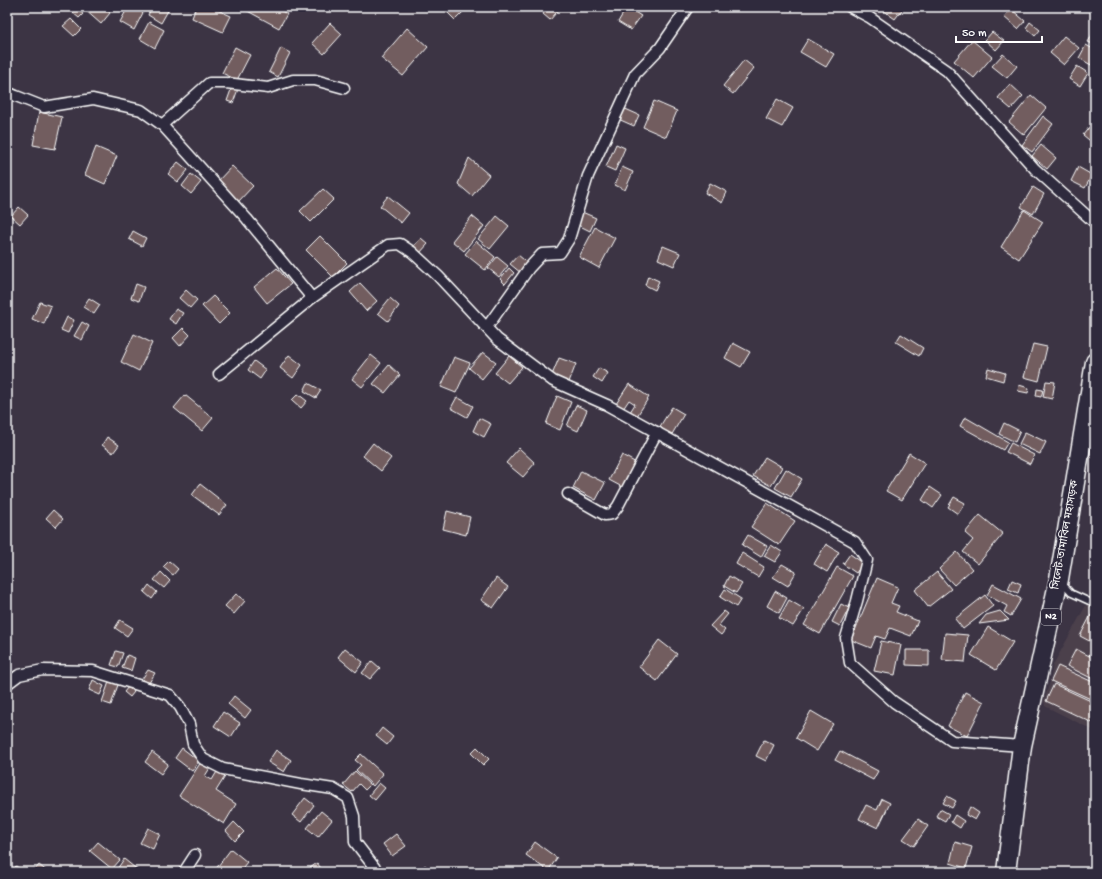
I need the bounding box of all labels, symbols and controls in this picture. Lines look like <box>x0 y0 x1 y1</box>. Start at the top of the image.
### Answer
scale bar <box>956 18 1042 44</box>
text: 50 m <box>962 27 987 41</box>
street label: সিলেট-তামাবিল মহাসড়ক <box>1048 479 1082 592</box>
road number: N2 <box>1041 609 1061 625</box>

